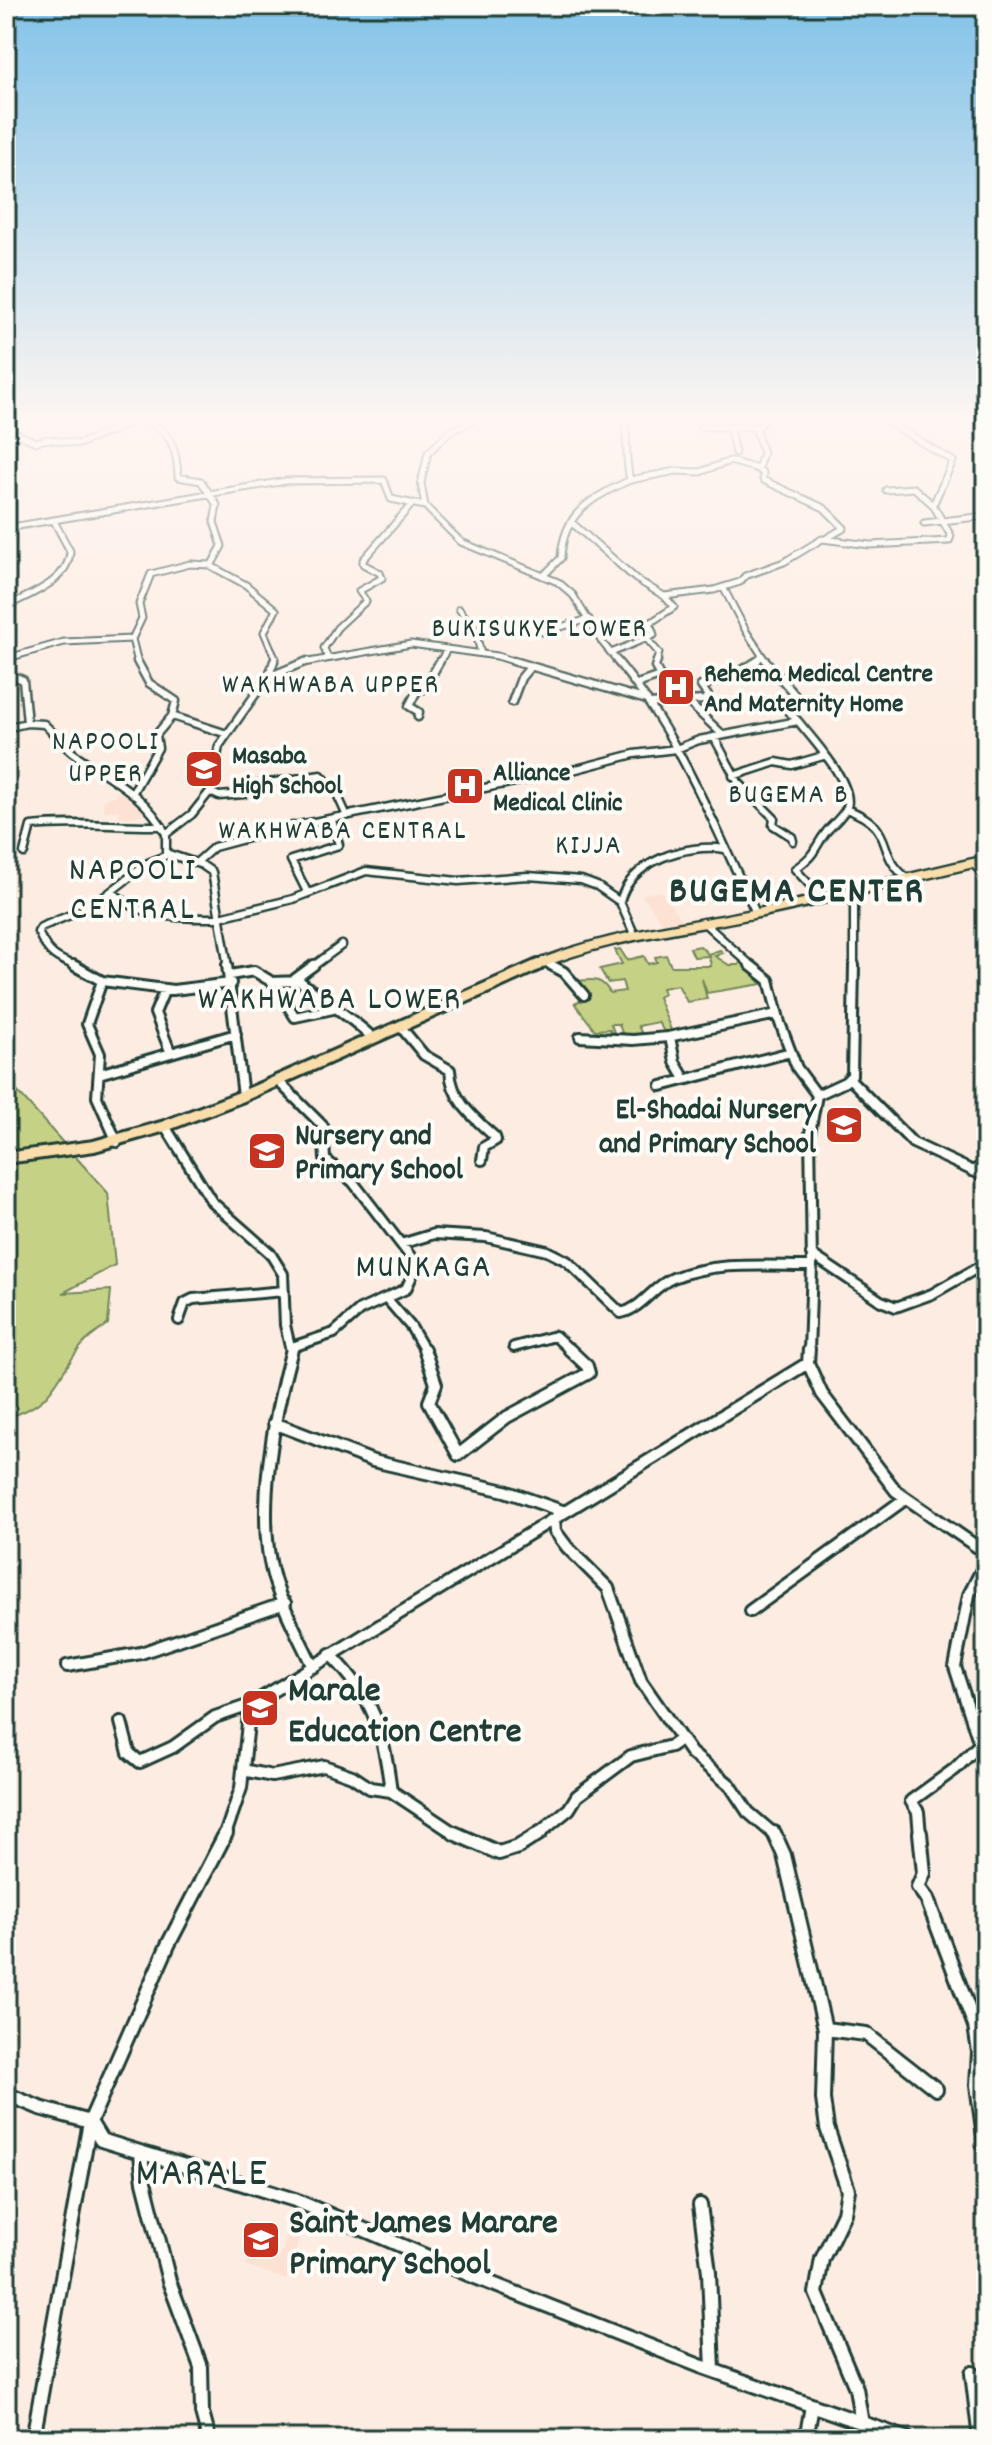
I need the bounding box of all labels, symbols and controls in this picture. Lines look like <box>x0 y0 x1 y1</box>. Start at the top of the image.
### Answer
district label: BUKISUKYE LOWER <box>432 611 648 651</box>
place label: Rehema Medical Centre And Maternity Home <box>704 657 933 724</box>
hospital icon: Rehema Medical Centre And Maternity Home <box>655 666 697 708</box>
district label: WAKHWABA UPPER <box>222 667 440 707</box>
district label: NAPOOLI UPPER <box>52 724 160 796</box>
place label: Masaba High School <box>232 739 343 806</box>
school or university icon: Masaba High School <box>183 748 225 790</box>
place label: Alliance Medical Clinic <box>493 756 622 823</box>
hospital icon: Alliance Medical Clinic <box>444 765 486 807</box>
district label: BUGEMA B <box>728 777 850 817</box>
district label: WAKHWABA CENTRAL <box>219 813 467 853</box>
district label: KIJJA <box>555 828 623 868</box>
district label: NAPOOLI CENTRAL <box>69 848 197 936</box>
district label: BUGEMA CENTER <box>669 866 925 921</box>
district label: WAKHWABA LOWER <box>198 977 462 1026</box>
place label: El-Shadai Nursery and Primary School <box>599 1091 818 1168</box>
school or university icon: El-Shadai Nursery and Primary School <box>823 1104 865 1146</box>
place label: Nursery and Primary School <box>295 1117 464 1194</box>
school or university icon: Nursery and Primary School <box>246 1130 288 1172</box>
district label: MUNKAGA <box>355 1245 493 1294</box>
place label: Marale Education Centre <box>288 1667 522 1760</box>
school or university icon: Marale Education Centre <box>239 1687 281 1729</box>
district label: MARALE <box>135 2148 269 2205</box>
place label: Saint James Marare Primary School <box>289 2199 558 2292</box>
school or university icon: Saint James Marare Primary School <box>240 2219 282 2261</box>

